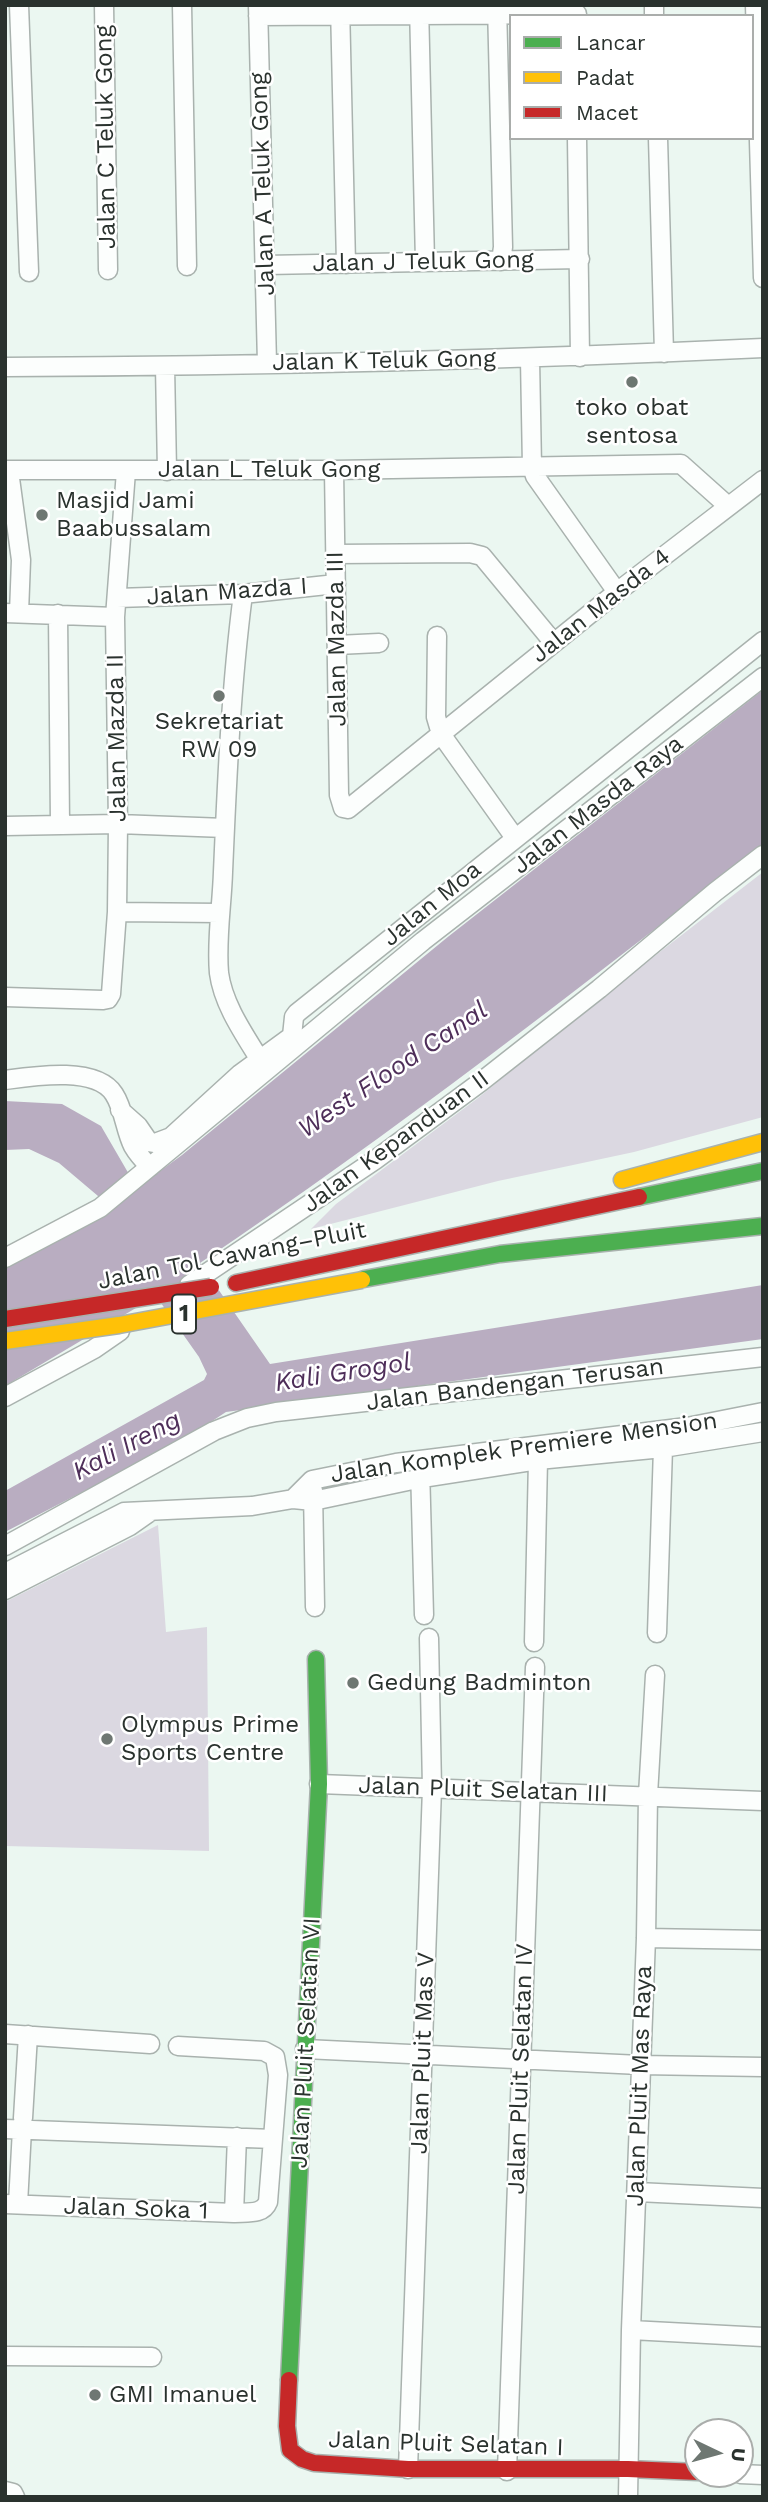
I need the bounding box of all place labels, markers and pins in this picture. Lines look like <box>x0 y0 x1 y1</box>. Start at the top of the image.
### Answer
marker: toko obat sentosa <box>624 374 640 390</box>
place label: toko obat sentosa <box>576 394 688 450</box>
place label: Masjid Jami Baabussalam <box>56 487 211 543</box>
marker: Masjid Jami Baabussalam <box>34 507 50 523</box>
marker: Sekretariat RW 09 <box>211 688 227 704</box>
place label: Sekretariat RW 09 <box>155 708 283 764</box>
place label: Gedung Badminton <box>367 1669 591 1697</box>
marker: Gedung Badminton <box>345 1675 361 1691</box>
place label: Olympus Prime Sports Centre <box>121 1711 299 1767</box>
marker: Olympus Prime Sports Centre <box>99 1731 115 1747</box>
place label: GMI Imanuel <box>109 2381 256 2409</box>
marker: GMI Imanuel <box>87 2387 103 2403</box>

